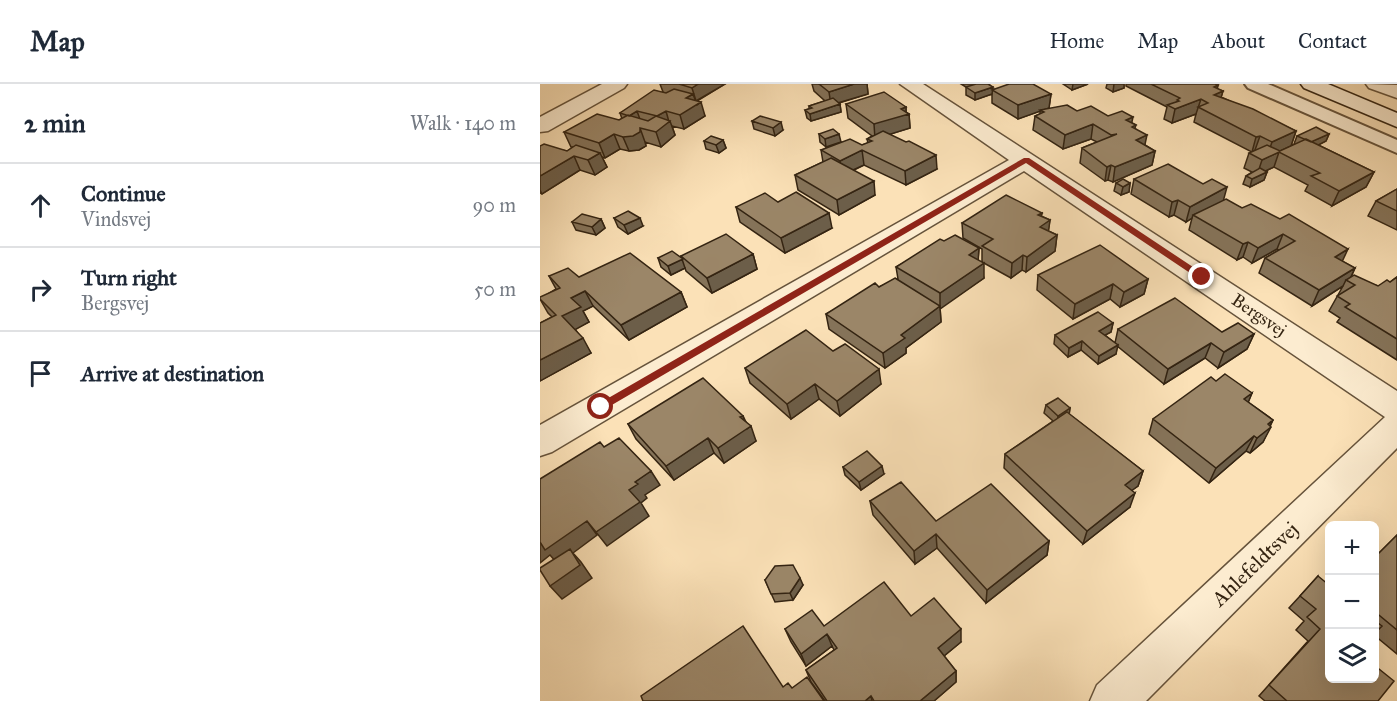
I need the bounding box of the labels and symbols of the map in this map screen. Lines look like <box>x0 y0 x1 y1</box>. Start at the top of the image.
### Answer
route end <box>1188 263 1214 289</box>
street label: Bergsvej <box>1227 289 1291 342</box>
route start <box>587 393 613 419</box>
street label: Ahlefeldtsvej <box>1205 516 1304 612</box>

